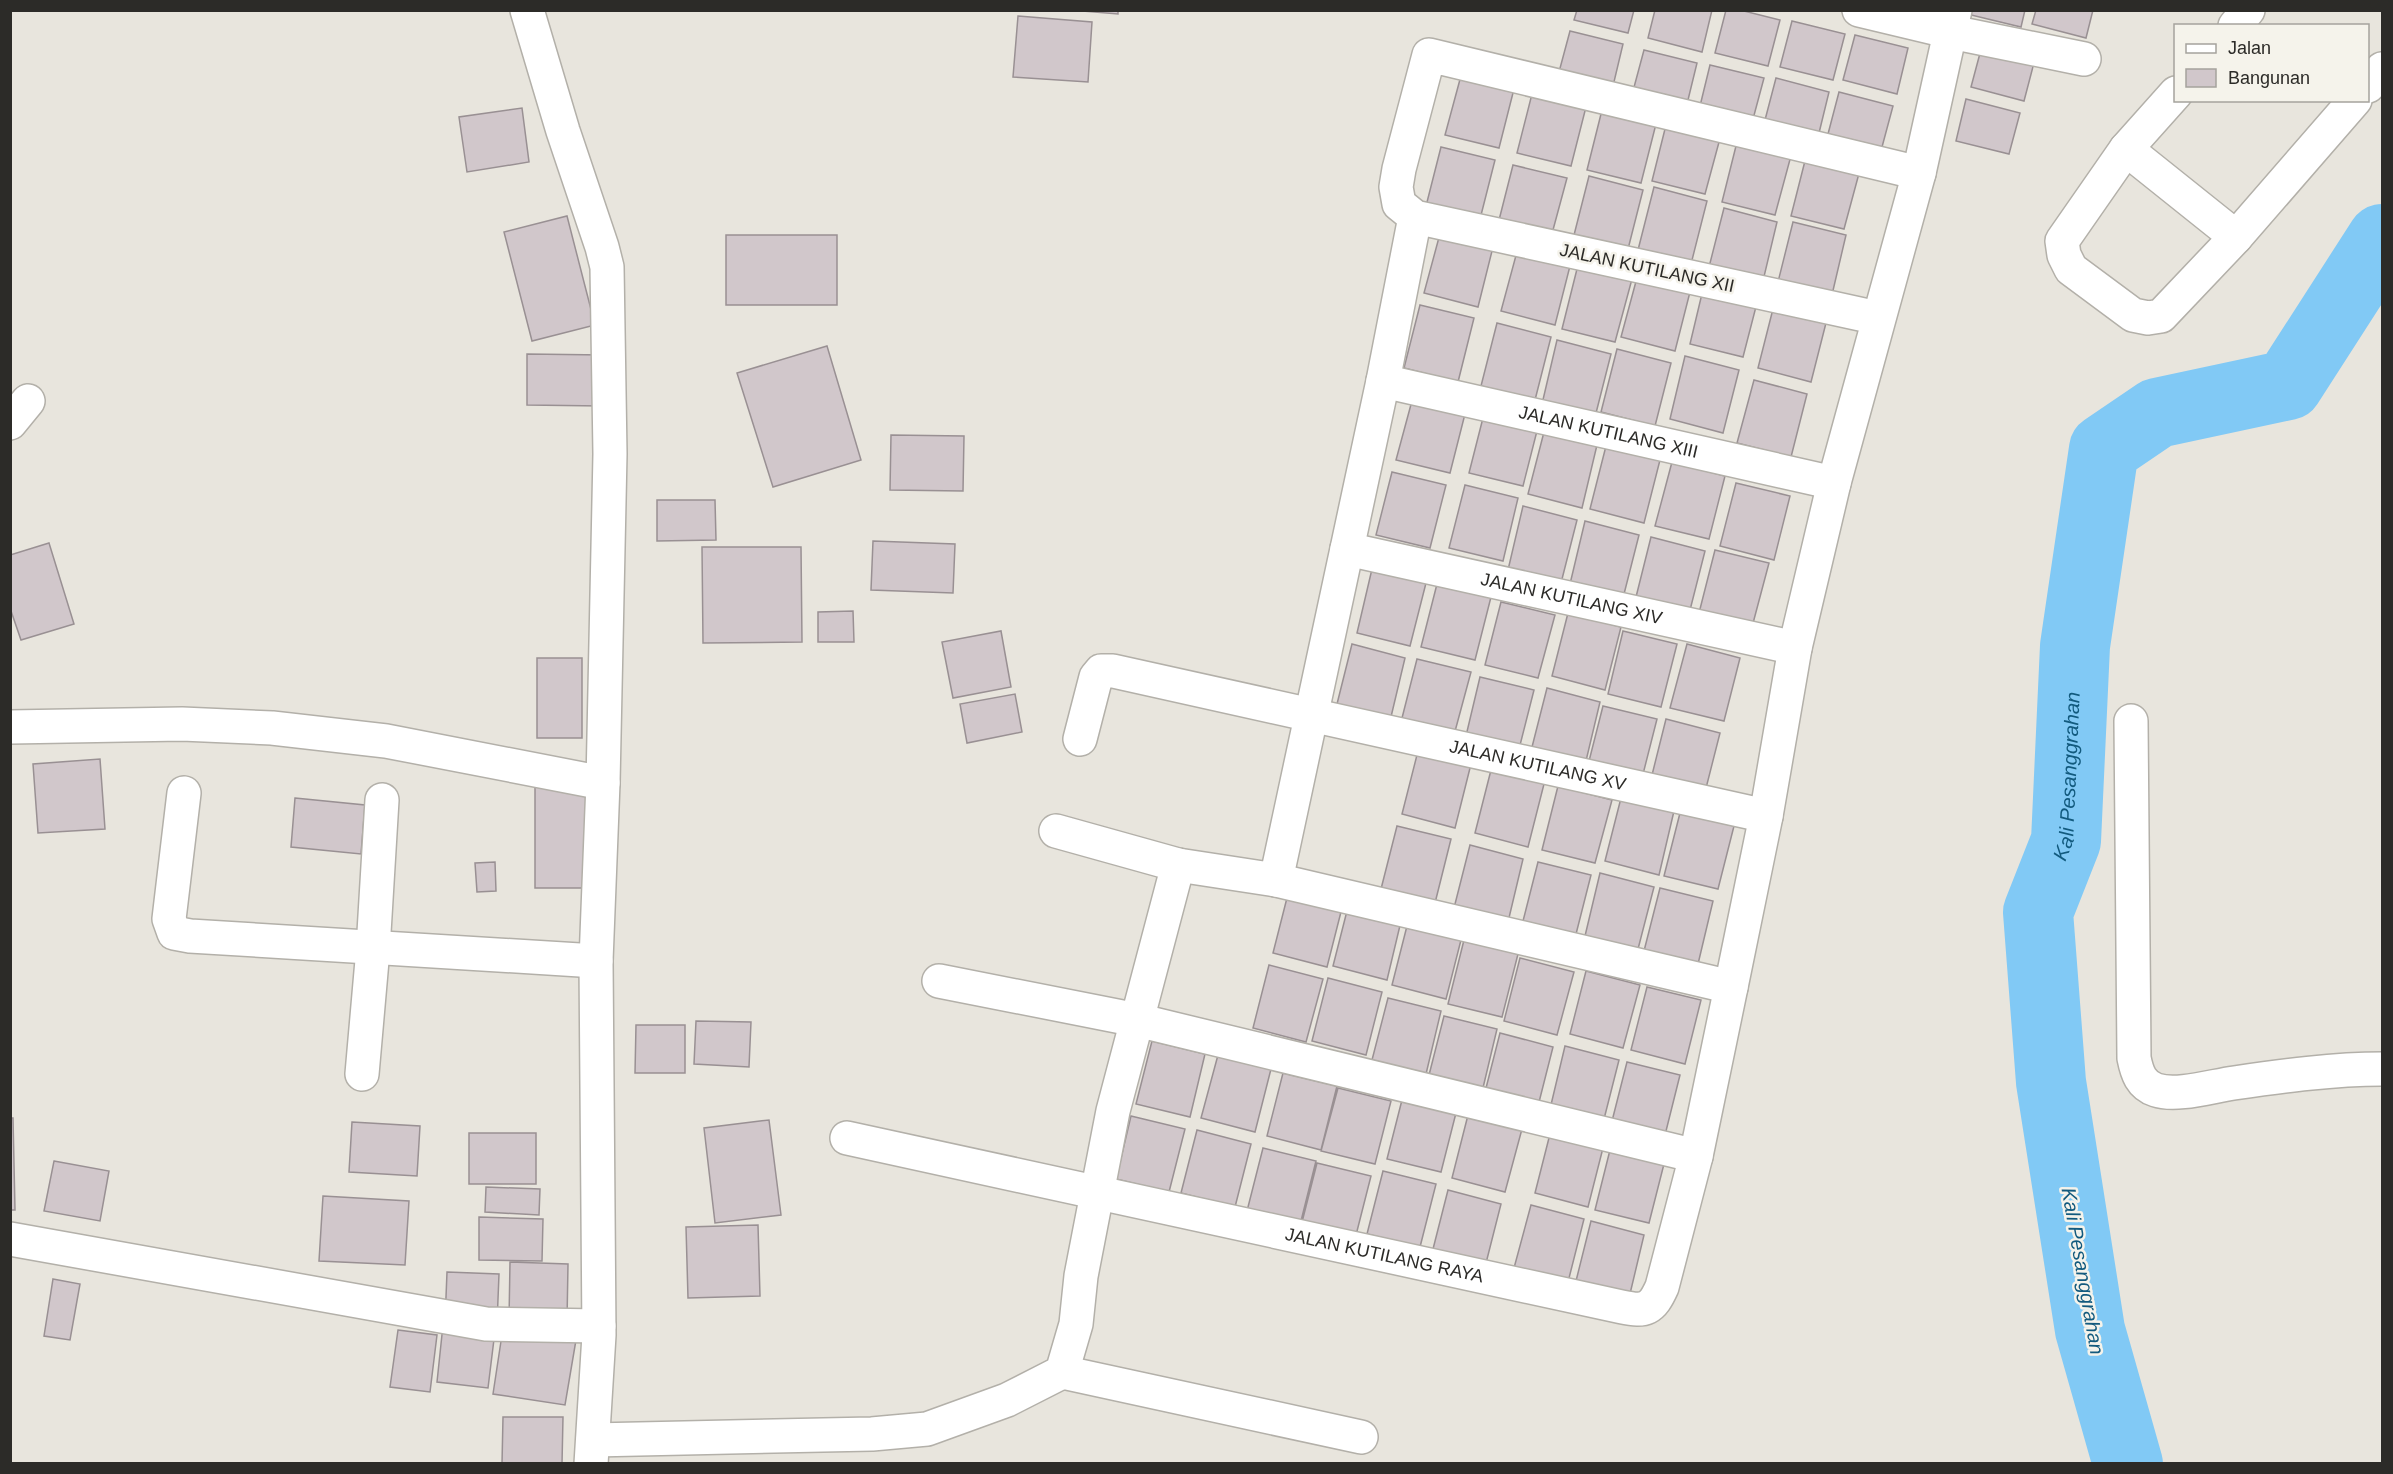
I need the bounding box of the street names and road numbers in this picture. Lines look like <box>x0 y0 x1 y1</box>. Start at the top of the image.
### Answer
street label: JALAN KUTILANG XII <box>1558 240 1736 296</box>
street label: JALAN KUTILANG XIII <box>1517 402 1700 462</box>
street label: JALAN KUTILANG XIV <box>1479 569 1664 628</box>
street label: JALAN KUTILANG XV <box>1448 736 1628 795</box>
street label: JALAN KUTILANG RAYA <box>1283 1224 1485 1287</box>

